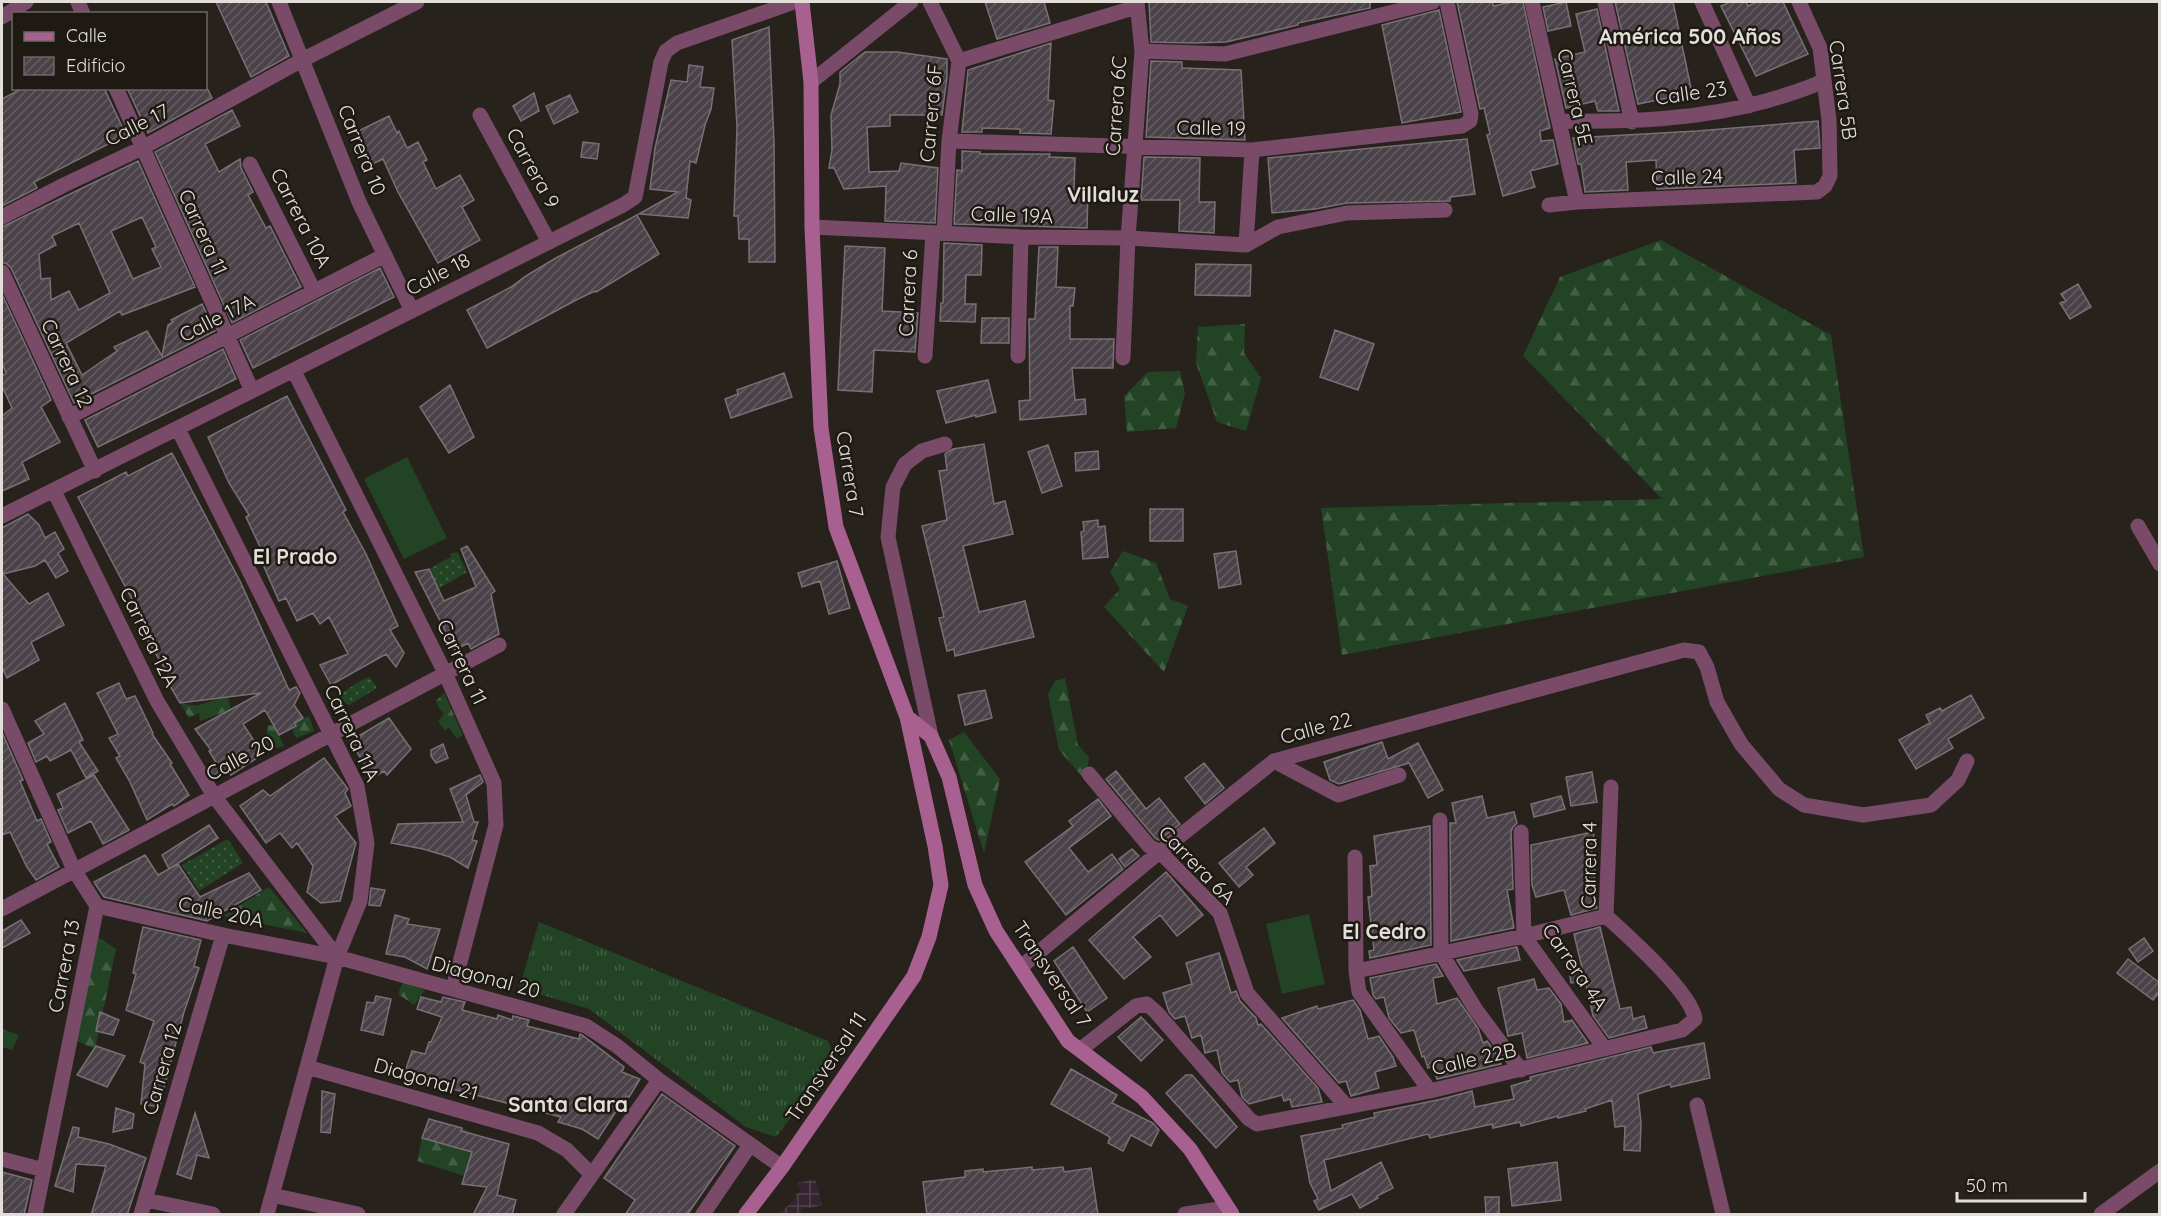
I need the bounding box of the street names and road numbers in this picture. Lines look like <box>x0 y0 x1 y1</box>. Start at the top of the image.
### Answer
street label: Carrera 5B <box>1824 38 1863 141</box>
street label: Carrera 5E <box>1552 46 1599 148</box>
street label: Carrera 6C <box>1100 55 1131 157</box>
street label: Carrera 6F <box>914 63 947 163</box>
street label: Calle 23 <box>1653 75 1729 110</box>
street label: Calle 17 <box>101 98 173 151</box>
street label: Carrera 10 <box>333 101 392 199</box>
street label: Calle 19 <box>1176 114 1246 141</box>
street label: Carrera 9 <box>501 123 566 212</box>
street label: Calle 24 <box>1650 163 1724 190</box>
street label: Carrera 10A <box>266 164 337 272</box>
street label: Carrera 11 <box>173 185 233 279</box>
street label: Calle 19A <box>970 201 1054 228</box>
street label: Calle 18 <box>401 247 474 300</box>
street label: Carrera 6 <box>893 249 922 337</box>
street label: Calle 17A <box>175 288 259 347</box>
street label: Carrera 12 <box>36 314 99 411</box>
street label: Carrera 7 <box>831 429 870 519</box>
street label: Carrera 12A <box>115 583 184 691</box>
street label: Carrera 11 <box>432 615 493 708</box>
street label: Carrera 11A <box>319 680 386 785</box>
street label: Calle 22 <box>1277 706 1354 749</box>
street label: Calle 20 <box>201 729 278 786</box>
street label: Carrera 6A <box>1154 820 1241 909</box>
street label: Carrera 4 <box>1575 821 1602 909</box>
street label: Calle 20A <box>176 890 266 933</box>
street label: Transversal 7 <box>1008 916 1097 1032</box>
street label: Carrera 13 <box>42 917 85 1015</box>
street label: Carrera 4A <box>1537 918 1614 1015</box>
street label: Diagonal 20 <box>429 950 543 1003</box>
street label: Transversal 11 <box>780 1007 872 1127</box>
street label: Carrera 12 <box>136 1020 187 1118</box>
street label: Calle 22B <box>1429 1037 1519 1080</box>
street label: Diagonal 21 <box>371 1052 481 1105</box>

